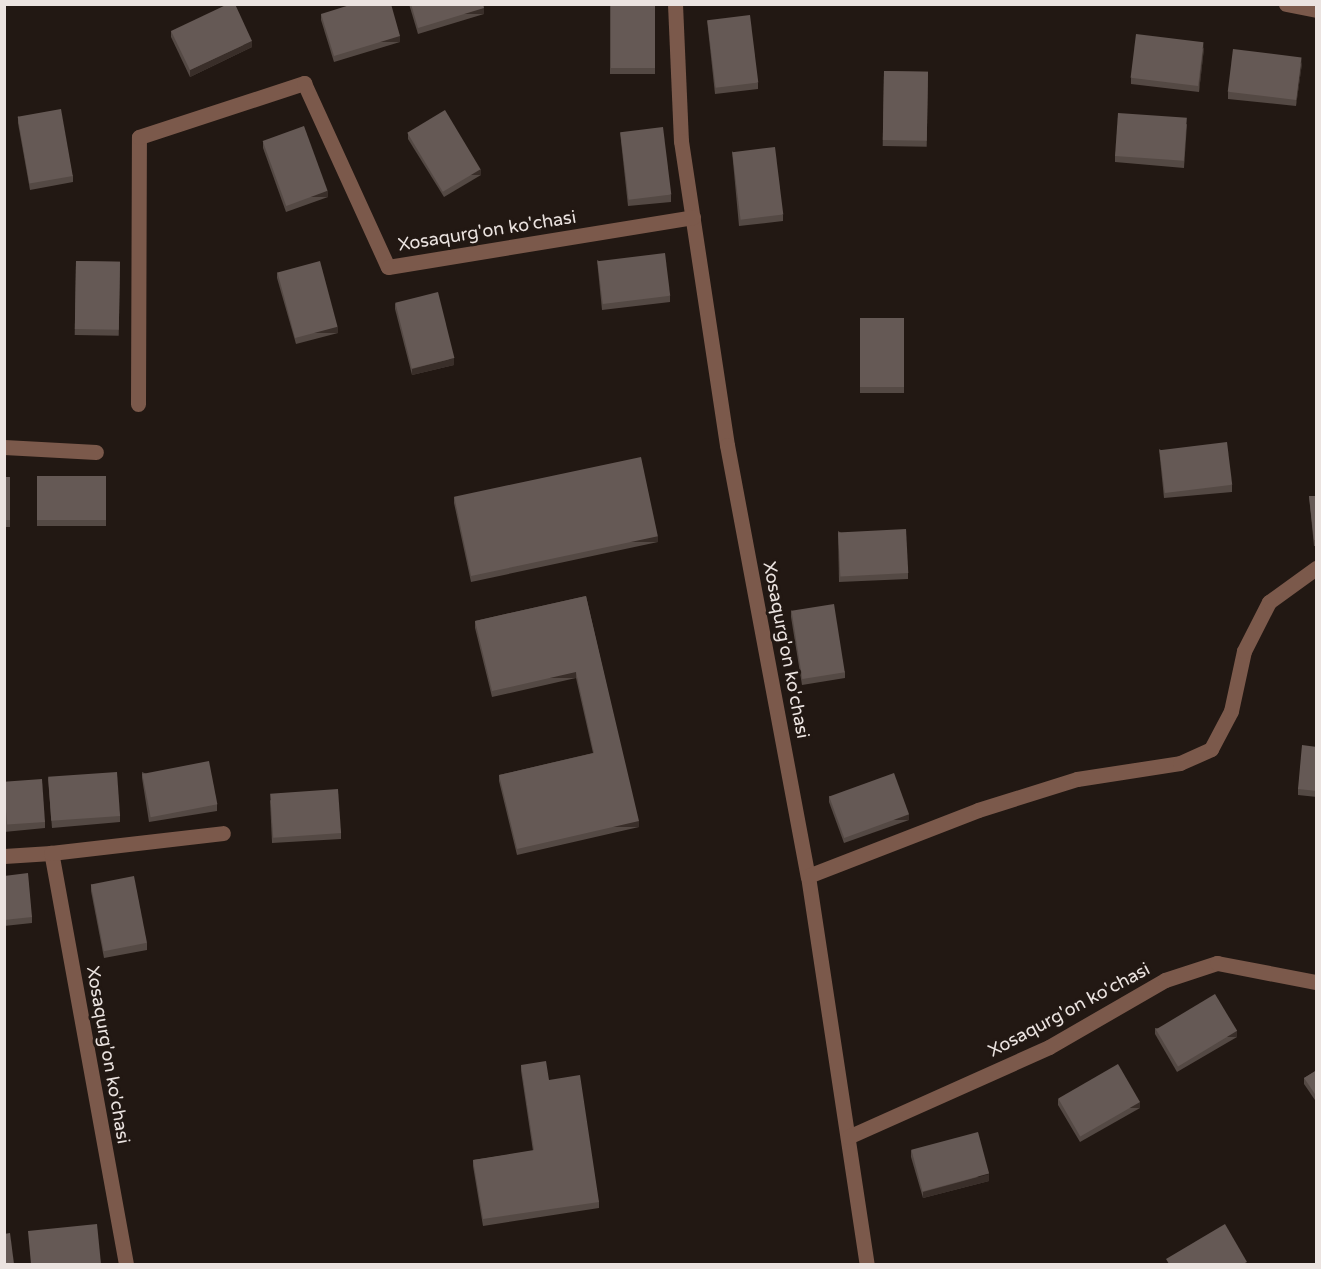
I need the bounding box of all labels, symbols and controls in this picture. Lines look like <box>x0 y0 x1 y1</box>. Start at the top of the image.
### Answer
street label: Xosaqurg'on ko'chasi <box>396 206 578 256</box>
street label: Xosaqurg'on ko'chasi <box>758 560 814 740</box>
street label: Xosaqurg'on ko'chasi <box>984 958 1154 1062</box>
street label: Xosaqurg'on ko'chasi <box>82 964 134 1146</box>

